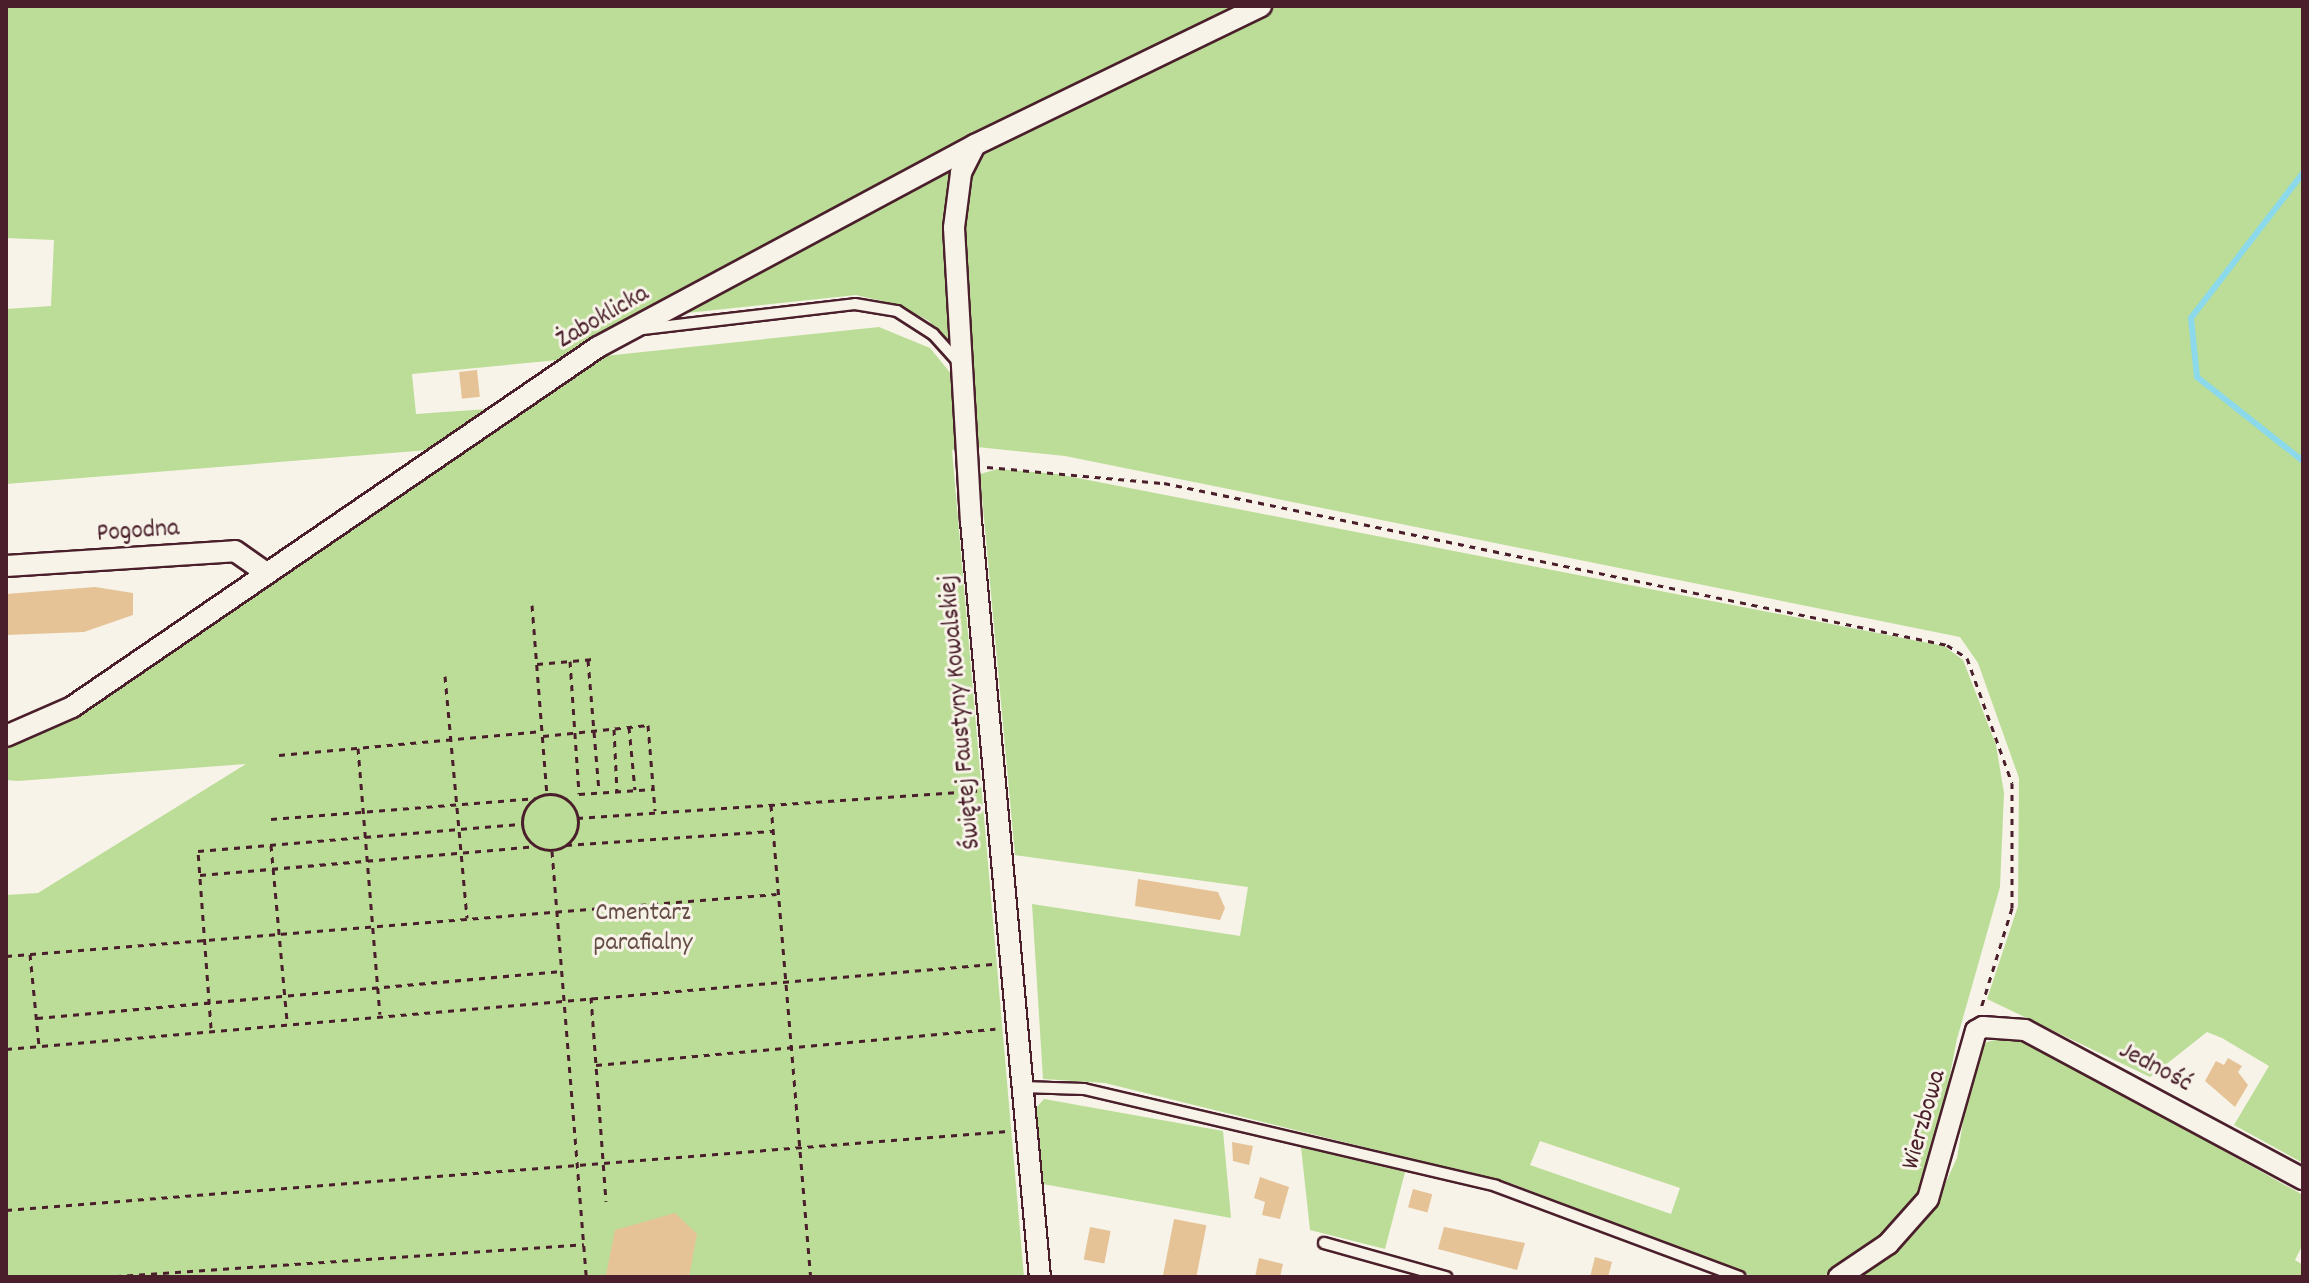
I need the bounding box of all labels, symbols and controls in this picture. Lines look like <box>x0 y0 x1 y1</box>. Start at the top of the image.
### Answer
street label: Żaboklicka <box>551 279 655 357</box>
street label: Pogodna <box>96 514 180 550</box>
street label: Świętej Faustyny Kowalskiej <box>933 574 989 850</box>
park label: Cmentarz parafialny <box>594 898 692 960</box>
street label: Jedność <box>2113 1036 2197 1100</box>
street label: Wierzbowa <box>1896 1066 1954 1174</box>

